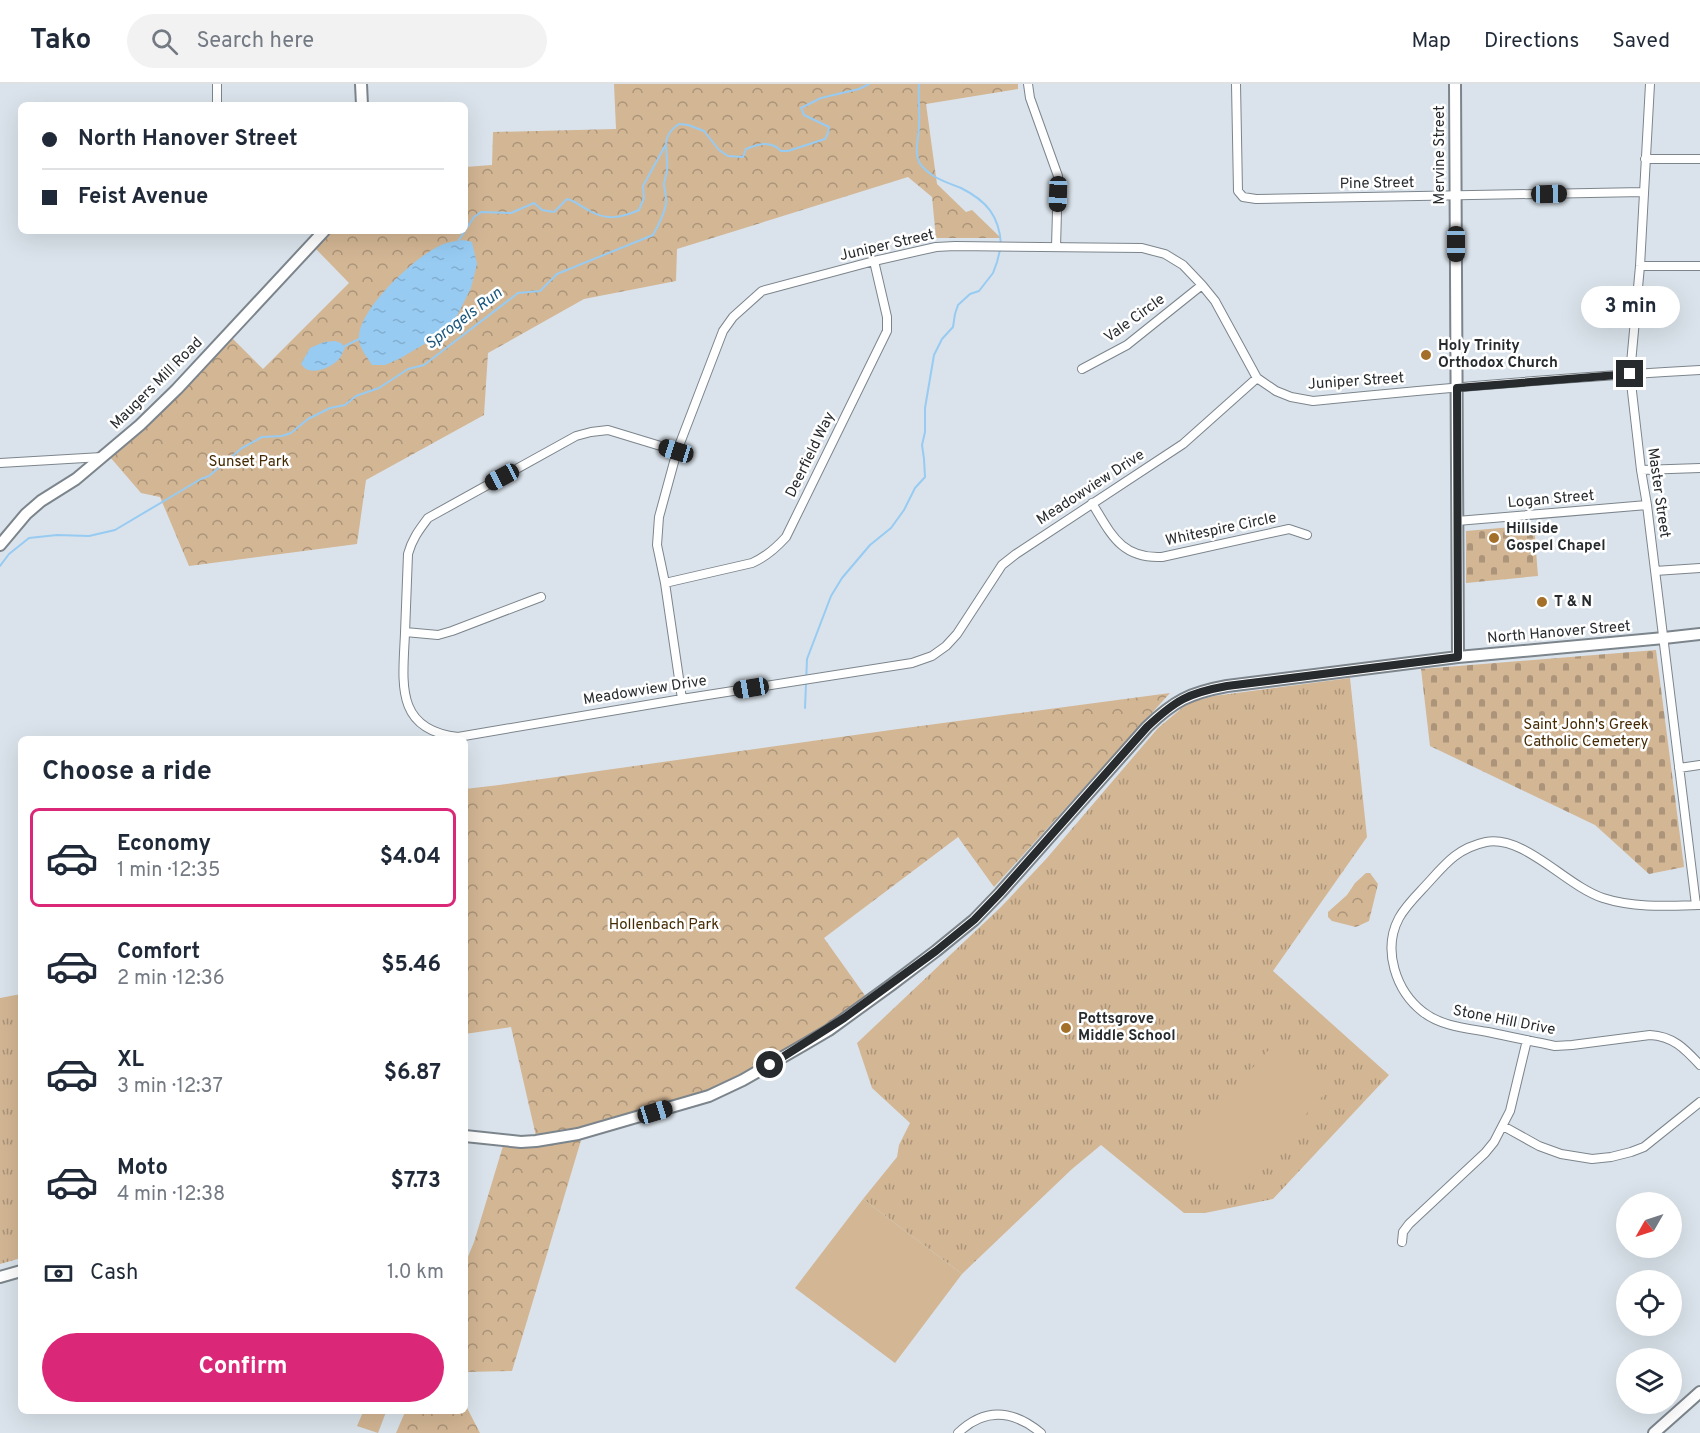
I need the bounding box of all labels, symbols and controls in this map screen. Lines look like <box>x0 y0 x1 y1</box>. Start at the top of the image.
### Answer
search box <box>127 14 547 68</box>
text: Tako <box>30 23 91 59</box>
icon: search <box>148 25 181 58</box>
text: Search here <box>196 28 314 55</box>
text: Map <box>1411 28 1451 55</box>
text: Directions <box>1484 28 1579 55</box>
text: Saved <box>1612 28 1670 55</box>
street label: Mervine Street <box>1431 105 1450 205</box>
text: North Hanover Street <box>78 126 298 153</box>
street label: Pine Street <box>1339 174 1415 194</box>
car <box>1048 176 1068 212</box>
text: Feist Avenue <box>78 184 208 211</box>
car <box>1531 185 1567 203</box>
street label: Juniper Street <box>838 226 936 266</box>
car <box>1447 226 1465 262</box>
water label: Sprogels Run <box>421 283 507 355</box>
callout: 3 min <box>1580 287 1680 329</box>
street label: Vale Circle <box>1101 291 1169 347</box>
text: 3 min <box>1604 294 1657 320</box>
street label: Maugers Mill Road <box>107 334 207 434</box>
place label: Holy Trinity Orthodox Church <box>1438 337 1558 373</box>
marker: Holy Trinity Orthodox Church <box>1419 348 1433 362</box>
route end <box>1616 360 1643 387</box>
street label: Juniper Street <box>1307 369 1405 395</box>
street label: Deerfield Way <box>782 409 840 501</box>
car <box>656 437 696 465</box>
street label: Meadowview Drive <box>1034 446 1148 530</box>
street label: Master Street <box>1642 447 1674 539</box>
park label: Sunset Park <box>209 453 289 472</box>
car <box>482 461 522 493</box>
street label: Logan Street <box>1507 487 1595 513</box>
street label: Whitespire Circle <box>1164 509 1278 551</box>
place label: Hillside Gospel Chapel <box>1506 520 1606 556</box>
marker: Hillside Gospel Chapel <box>1487 531 1501 545</box>
place label: T & N <box>1554 593 1592 612</box>
marker: T & N <box>1535 595 1549 609</box>
street label: North Hanover Street <box>1486 617 1632 649</box>
street label: Meadowview Drive <box>582 672 708 710</box>
car <box>732 676 770 700</box>
park label: Saint John's Greek Catholic Cemetery <box>1523 716 1649 752</box>
text: Choose a ride <box>42 755 212 789</box>
icon: car <box>45 831 99 885</box>
text: Economy <box>117 831 211 858</box>
text: $4.04 <box>380 844 441 871</box>
text: 1 min · 12:35 <box>117 858 221 884</box>
park label: Hollenbach Park <box>609 916 719 935</box>
icon: car <box>45 939 99 993</box>
text: Comfort <box>117 939 200 966</box>
text: $5.46 <box>381 952 441 979</box>
text: 2 min · 12:36 <box>117 966 225 992</box>
street label: Stone Hill Drive <box>1451 1002 1557 1040</box>
place label: Pottsgrove Middle School <box>1078 1010 1176 1046</box>
marker: Pottsgrove Middle School <box>1059 1021 1073 1035</box>
icon: car <box>45 1047 99 1101</box>
text: XL <box>117 1047 144 1074</box>
route start <box>756 1051 783 1078</box>
text: $6.87 <box>384 1060 441 1087</box>
text: 3 min · 12:37 <box>117 1074 223 1100</box>
car <box>635 1098 675 1126</box>
icon: car <box>45 1155 99 1209</box>
text: Moto <box>117 1155 168 1182</box>
text: $7.73 <box>391 1168 441 1195</box>
text: 4 min · 12:38 <box>117 1182 225 1208</box>
north arrow <box>1616 1192 1682 1258</box>
map controls <box>1616 1192 1682 1414</box>
icon: cash <box>42 1257 75 1290</box>
text: Cash <box>90 1260 139 1287</box>
text: 1.0 km <box>387 1260 444 1286</box>
button: locate <box>1616 1270 1682 1336</box>
button: Confirm <box>42 1333 444 1402</box>
button: layers <box>1616 1348 1682 1414</box>

